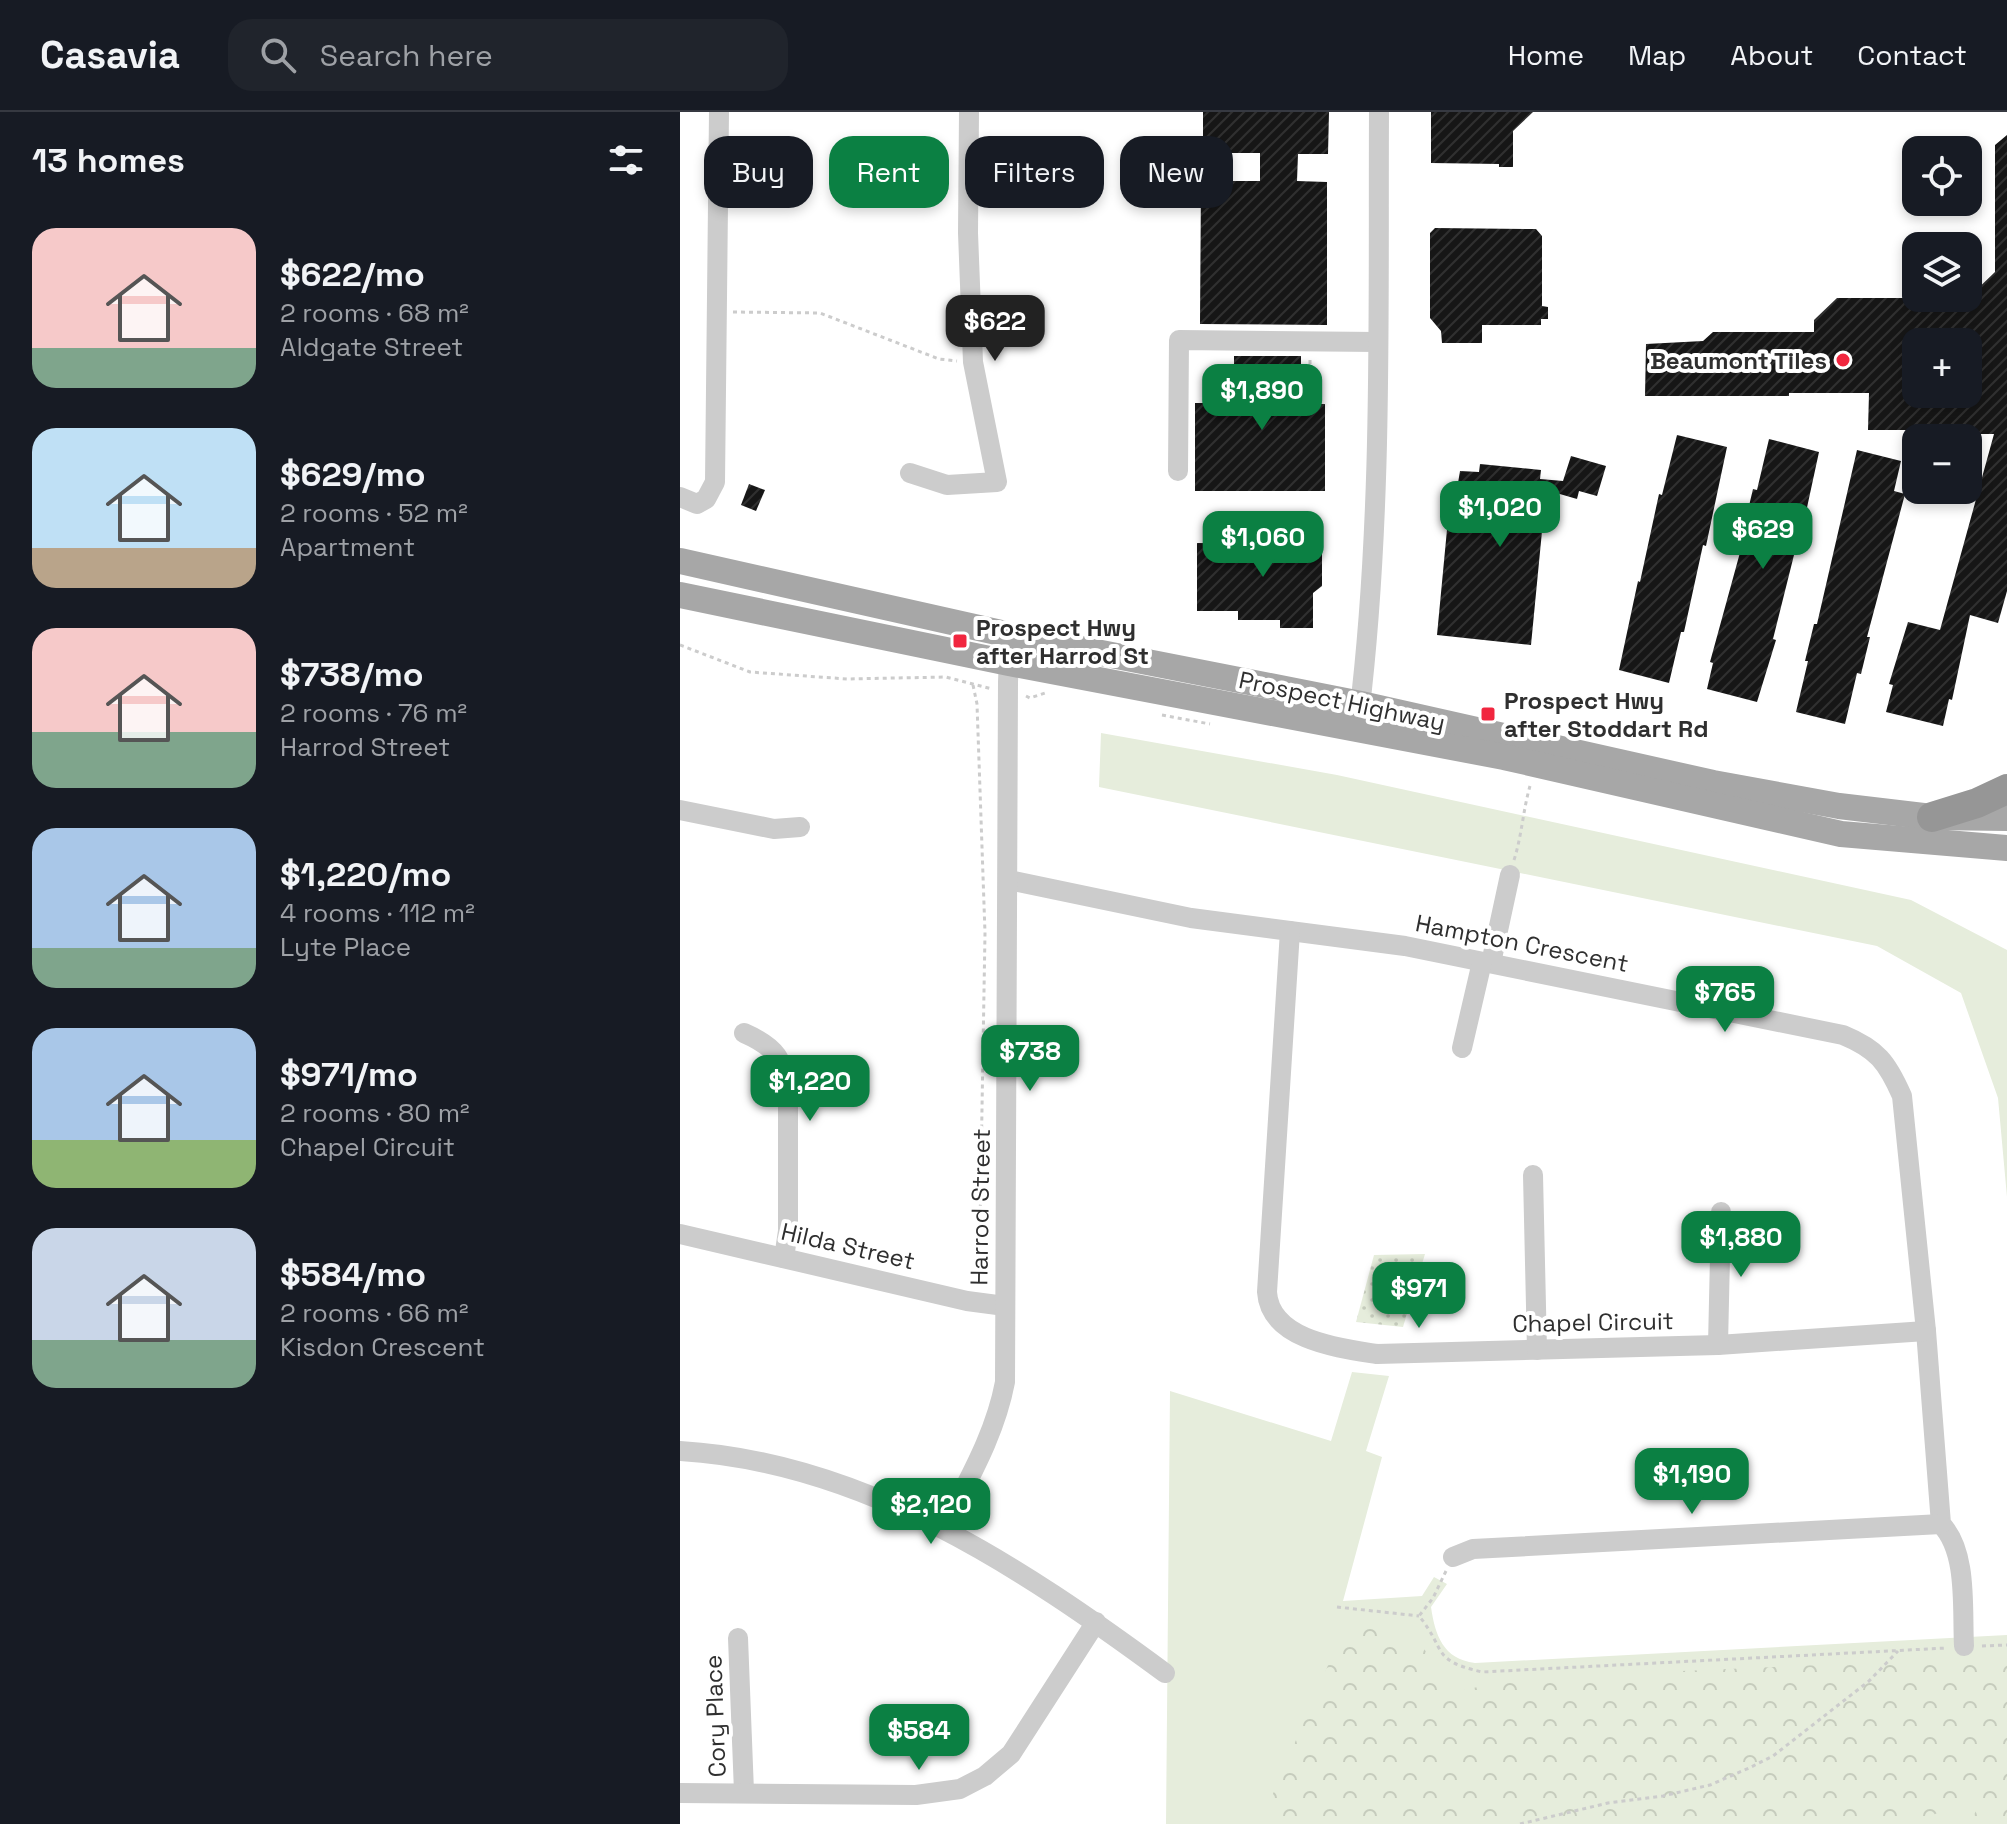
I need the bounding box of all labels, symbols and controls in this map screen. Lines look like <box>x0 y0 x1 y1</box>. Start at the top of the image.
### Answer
search box <box>228 19 788 91</box>
text: Casavia <box>40 31 180 79</box>
icon: search <box>256 33 300 77</box>
text: Search here <box>320 36 493 75</box>
text: Home <box>1508 37 1584 73</box>
text: Map <box>1628 37 1686 73</box>
text: About <box>1730 37 1813 73</box>
text: Contact <box>1857 37 1967 73</box>
chip: Buy <box>704 136 813 208</box>
chip: Rent <box>829 136 949 208</box>
chip: Filters <box>965 136 1104 208</box>
chip: New <box>1120 136 1233 208</box>
map controls <box>1902 136 1982 504</box>
button: locate <box>1902 136 1982 216</box>
icon: filters <box>604 138 648 182</box>
text: 13 homes <box>32 139 185 182</box>
button: layers <box>1902 232 1982 312</box>
text: $622/mo <box>280 253 425 296</box>
icon: home <box>96 260 192 356</box>
pin: $622 <box>948 295 1042 363</box>
text: 2 rooms · 68 m² <box>280 296 469 330</box>
text: $622 <box>964 304 1026 338</box>
button: + <box>1902 328 1982 408</box>
text: Aldgate Street <box>280 330 463 364</box>
place label: Beaumont Tiles <box>1650 345 1827 376</box>
marker: Beaumont Tiles <box>1834 351 1852 369</box>
pin: $1,890 <box>1197 364 1327 432</box>
text: $1,890 <box>1220 373 1304 407</box>
button: − <box>1902 424 1982 504</box>
text: $629/mo <box>280 453 426 496</box>
icon: home <box>96 460 192 556</box>
pin: $1,020 <box>1435 481 1565 549</box>
text: $1,020 <box>1458 490 1542 524</box>
text: 2 rooms · 52 m² <box>280 496 468 530</box>
pin: $629 <box>1716 503 1810 571</box>
pin: $1,060 <box>1198 511 1328 579</box>
text: $629 <box>1731 512 1795 546</box>
text: $1,060 <box>1221 520 1305 554</box>
text: Apartment <box>280 530 415 564</box>
place label: Prospect Hwy after Harrod St <box>976 612 1149 671</box>
marker: Prospect Hwy after Harrod St <box>951 632 969 650</box>
text: $738/mo <box>280 653 424 696</box>
icon: home <box>96 660 192 756</box>
street label: Prospect Highway <box>1236 664 1448 738</box>
place label: Prospect Hwy after Stoddart Rd <box>1504 685 1708 744</box>
text: 2 rooms · 76 m² <box>280 696 467 730</box>
marker: Prospect Hwy after Stoddart Rd <box>1479 705 1497 723</box>
text: Harrod Street <box>280 730 450 764</box>
text: $1,220/mo <box>280 853 451 896</box>
icon: home <box>96 860 192 956</box>
text: 4 rooms · 112 m² <box>280 896 475 930</box>
street label: Hampton Crescent <box>1413 907 1631 979</box>
text: Lyte Place <box>280 930 411 964</box>
pin: $765 <box>1678 966 1772 1034</box>
text: $765 <box>1694 975 1756 1009</box>
pin: $738 <box>983 1025 1077 1093</box>
text: $738 <box>999 1034 1061 1068</box>
text: $971/mo <box>280 1053 418 1096</box>
pin: $1,220 <box>745 1055 875 1123</box>
icon: home <box>96 1060 192 1156</box>
text: $1,220 <box>769 1064 851 1098</box>
text: 2 rooms · 80 m² <box>280 1096 470 1130</box>
street label: Harrod Street <box>963 1128 997 1286</box>
text: Chapel Circuit <box>280 1130 455 1164</box>
pin: $1,880 <box>1676 1211 1806 1279</box>
street label: Hilda Street <box>778 1216 918 1276</box>
text: $1,880 <box>1699 1220 1783 1254</box>
text: $584/mo <box>280 1253 426 1296</box>
icon: home <box>96 1260 192 1356</box>
pin: $971 <box>1372 1262 1466 1330</box>
text: $971 <box>1390 1271 1448 1305</box>
text: 2 rooms · 66 m² <box>280 1296 469 1330</box>
street label: Chapel Circuit <box>1512 1305 1674 1339</box>
text: Kisdon Crescent <box>280 1330 485 1364</box>
pin: $1,190 <box>1627 1448 1757 1516</box>
text: $1,190 <box>1653 1457 1731 1491</box>
pin: $2,120 <box>866 1478 996 1546</box>
text: $2,120 <box>890 1487 972 1521</box>
street label: Cory Place <box>697 1654 733 1778</box>
pin: $584 <box>872 1704 966 1772</box>
text: $584 <box>887 1713 951 1747</box>

